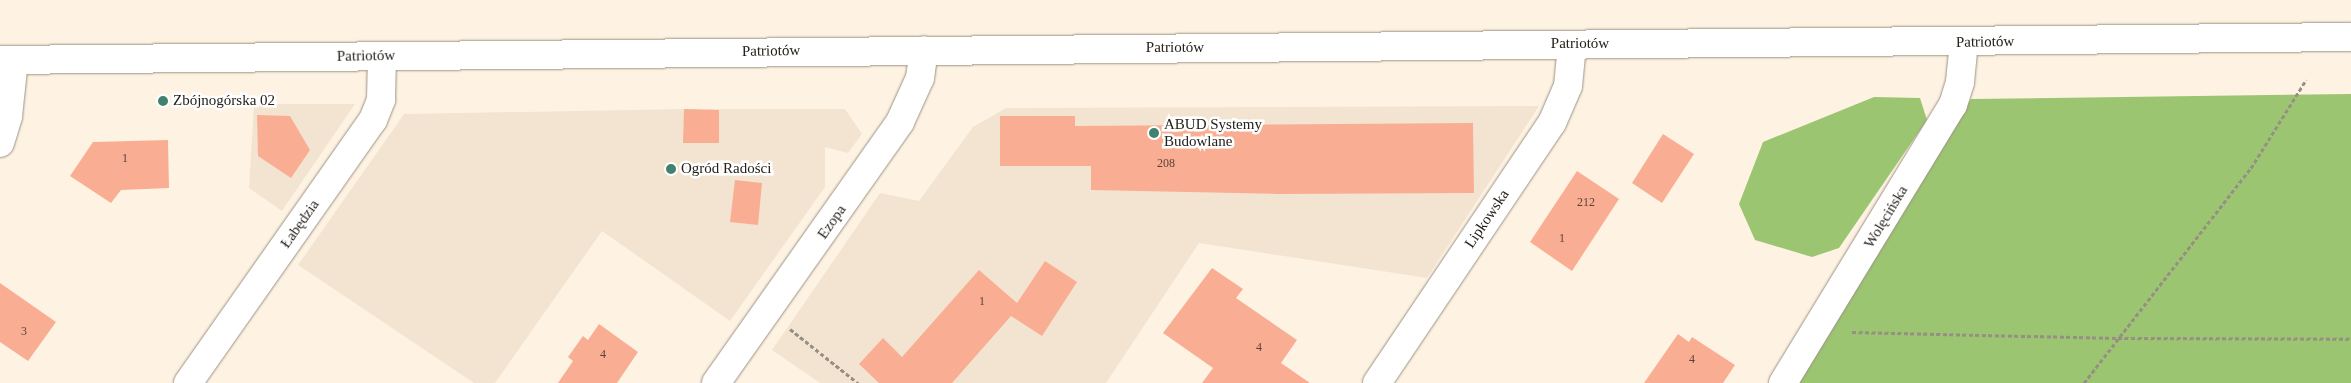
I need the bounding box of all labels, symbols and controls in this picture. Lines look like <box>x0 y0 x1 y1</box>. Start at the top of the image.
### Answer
street label: Patriotów <box>1956 32 2014 52</box>
street label: Patriotów <box>1551 35 1609 53</box>
street label: Patriotów <box>1146 39 1204 57</box>
street label: Patriotów <box>742 41 800 61</box>
street label: Patriotów <box>337 46 395 66</box>
place label: Zbójnogórska 02 <box>173 92 275 110</box>
marker: Zbójnogórska 02 <box>157 95 169 107</box>
place label: ABUD Systemy Budowlane <box>1164 115 1262 150</box>
marker: ABUD Systemy Budowlane <box>1148 127 1160 139</box>
house number: 1 <box>122 152 128 166</box>
house number: 208 <box>1157 157 1175 171</box>
place label: Ogród Radości <box>681 160 771 178</box>
marker: Ogród Radości <box>665 163 677 175</box>
street label: Wolęcińska <box>1860 183 1912 251</box>
street label: Lipkowska <box>1461 186 1513 252</box>
street label: Łabędzia <box>277 196 323 252</box>
house number: 212 <box>1577 196 1595 210</box>
street label: Ezopa <box>814 201 850 243</box>
house number: 1 <box>1559 232 1565 246</box>
house number: 1 <box>979 295 985 309</box>
house number: 3 <box>21 325 27 339</box>
house number: 4 <box>1256 341 1262 355</box>
house number: 4 <box>600 348 606 362</box>
house number: 4 <box>1689 353 1695 367</box>

